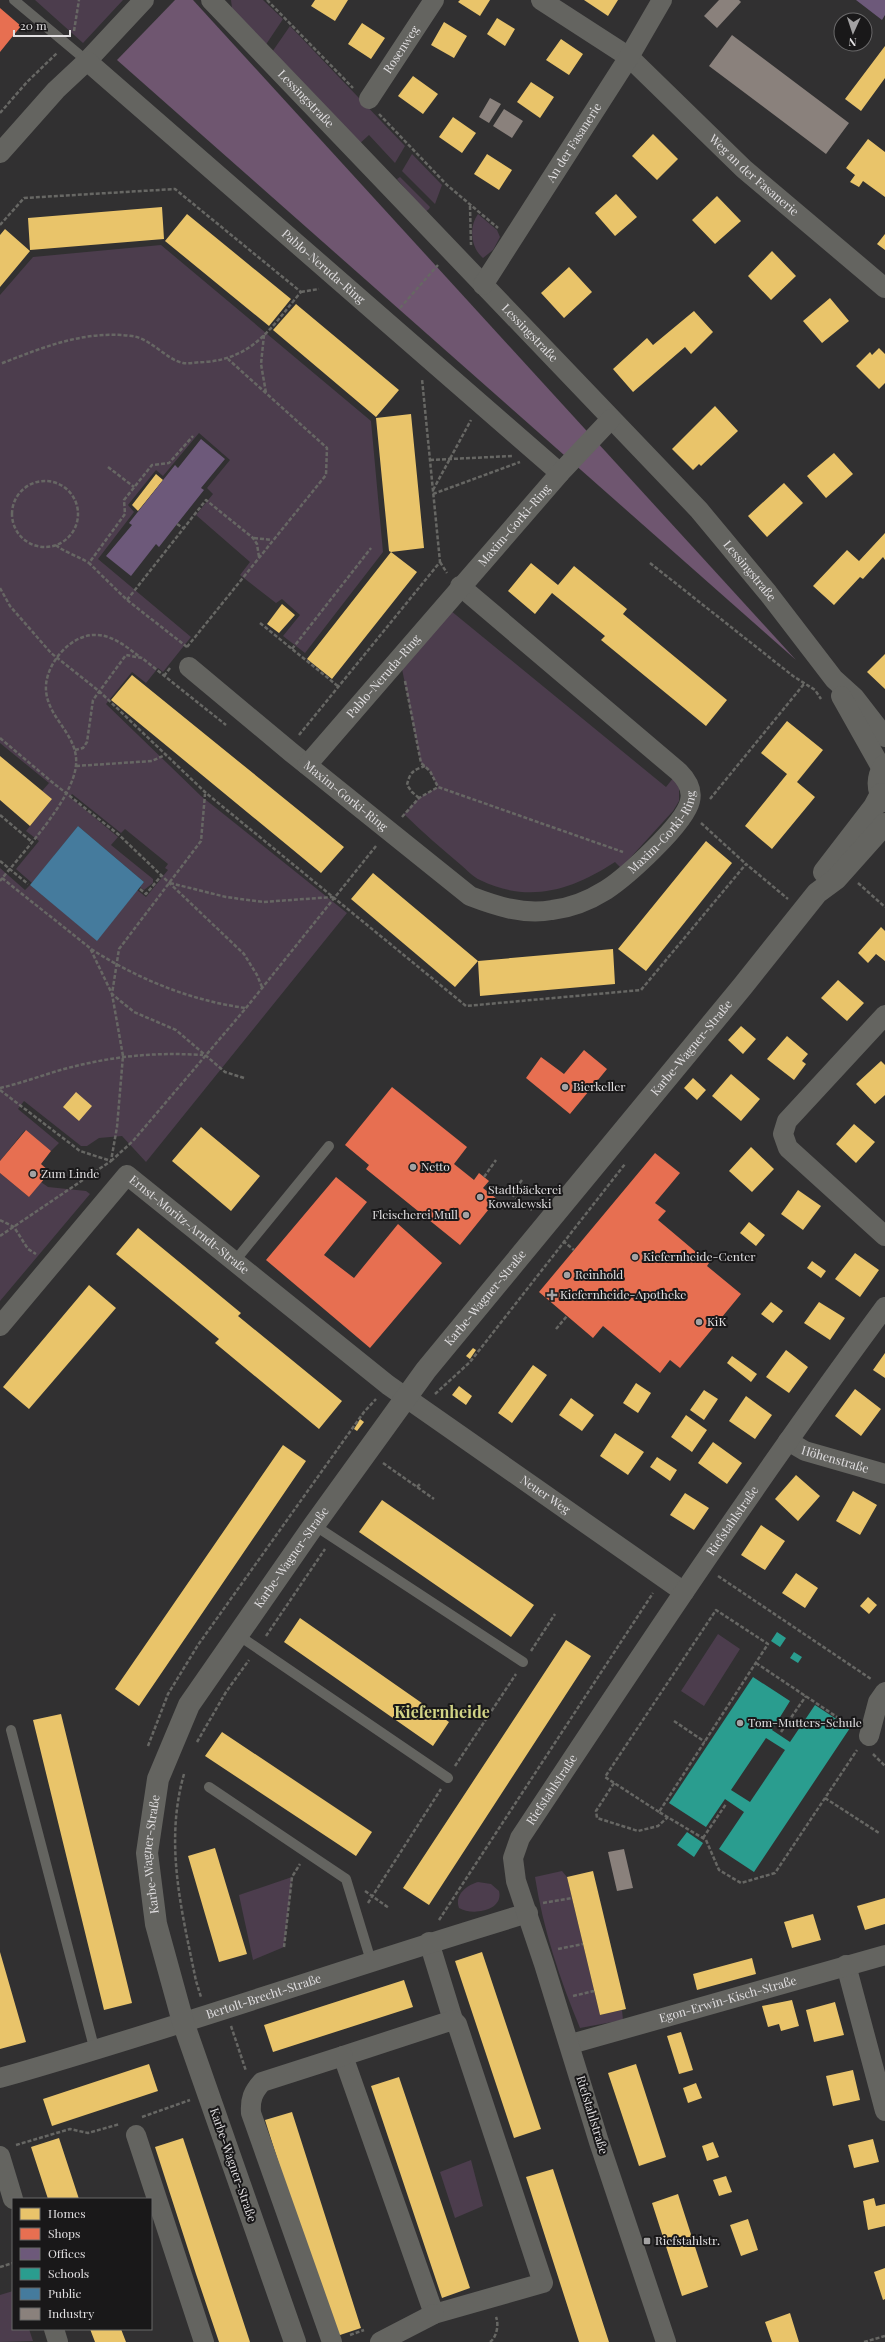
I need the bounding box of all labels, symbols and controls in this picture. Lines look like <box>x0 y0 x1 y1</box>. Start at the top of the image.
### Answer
scale bar <box>14 12 70 38</box>
north arrow <box>833 12 873 52</box>
text: 20 m <box>20 17 47 33</box>
street label: Rosenweg <box>379 21 423 76</box>
text: N <box>848 35 857 50</box>
street label: Lessingstraße <box>275 66 338 131</box>
street label: An der Fasanerie <box>541 99 605 186</box>
street label: Weg an der Fasanerie <box>706 130 803 219</box>
street label: Pablo-Neruda-Ring <box>279 225 369 307</box>
street label: Lessingstraße <box>499 300 562 365</box>
street label: Maxim-Gorki-Ring <box>474 480 554 569</box>
street label: Lessingstraße <box>720 536 780 604</box>
street label: Pablo-Neruda-Ring <box>342 630 424 721</box>
street label: Maxim-Gorki-Ring <box>301 757 392 834</box>
street label: Maxim-Gorki-Ring <box>624 790 698 877</box>
street label: Karbe-Wagner-Straße <box>647 996 735 1099</box>
place label: Bierkeller <box>573 1078 626 1094</box>
marker: Bierkeller <box>560 1082 570 1092</box>
place label: Netto <box>421 1158 450 1174</box>
marker: Netto <box>408 1162 418 1172</box>
place label: Zum Linde <box>41 1165 99 1181</box>
marker: Zum Linde <box>28 1169 38 1179</box>
street label: Ernst-Moritz-Arndt-Straße <box>126 1171 253 1277</box>
place label: Stadtbäckerei Kowalewski <box>488 1181 562 1211</box>
marker: Stadtbäckerei Kowalewski <box>475 1192 485 1202</box>
place label: Fleischerei Mull <box>372 1206 459 1222</box>
marker: Fleischerei Mull <box>461 1210 471 1220</box>
street label: Karbe-Wagner-Straße <box>440 1246 529 1349</box>
place label: Kiefernheide-Center <box>643 1248 756 1264</box>
marker: Kiefernheide-Center <box>630 1252 640 1262</box>
place label: Reinhold <box>575 1266 623 1282</box>
marker: Reinhold <box>562 1270 572 1280</box>
place label: Kiefernheide-Apotheke <box>560 1286 686 1302</box>
marker: Kiefernheide-Apotheke <box>547 1290 557 1300</box>
place label: KiK <box>707 1313 726 1329</box>
marker: KiK <box>694 1317 704 1327</box>
street label: Höhenstraße <box>800 1441 871 1476</box>
street label: Neuer Weg <box>517 1471 574 1517</box>
street label: Riefstahlstraße <box>702 1482 762 1558</box>
street label: Karbe-Wagner-Straße <box>250 1503 332 1611</box>
district label: Kiefernheide <box>394 1701 490 1722</box>
place label: Tom-Mutters-Schule <box>748 1714 862 1730</box>
marker: Tom-Mutters-Schule <box>735 1718 745 1728</box>
street label: Riefstahlstraße <box>522 1751 580 1828</box>
street label: Karbe-Wagner-Straße <box>138 1794 163 1915</box>
street label: Bertolt-Brecht-Straße <box>204 1970 323 2022</box>
street label: Egon-Erwin-Kisch-Straße <box>657 1971 798 2026</box>
street label: Riefstahlstraße <box>573 2073 613 2156</box>
street label: Karbe-Wagner-Straße <box>207 2105 261 2224</box>
legend <box>12 2198 152 2330</box>
text: Homes <box>48 2205 86 2221</box>
text: Shops <box>48 2225 80 2241</box>
place label: Riefstahlstr. <box>655 2232 720 2248</box>
marker: Riefstahlstr. <box>642 2236 652 2246</box>
text: Offices <box>48 2245 85 2261</box>
text: Schools <box>48 2265 89 2281</box>
text: Public <box>48 2285 82 2301</box>
text: Industry <box>48 2305 94 2321</box>

